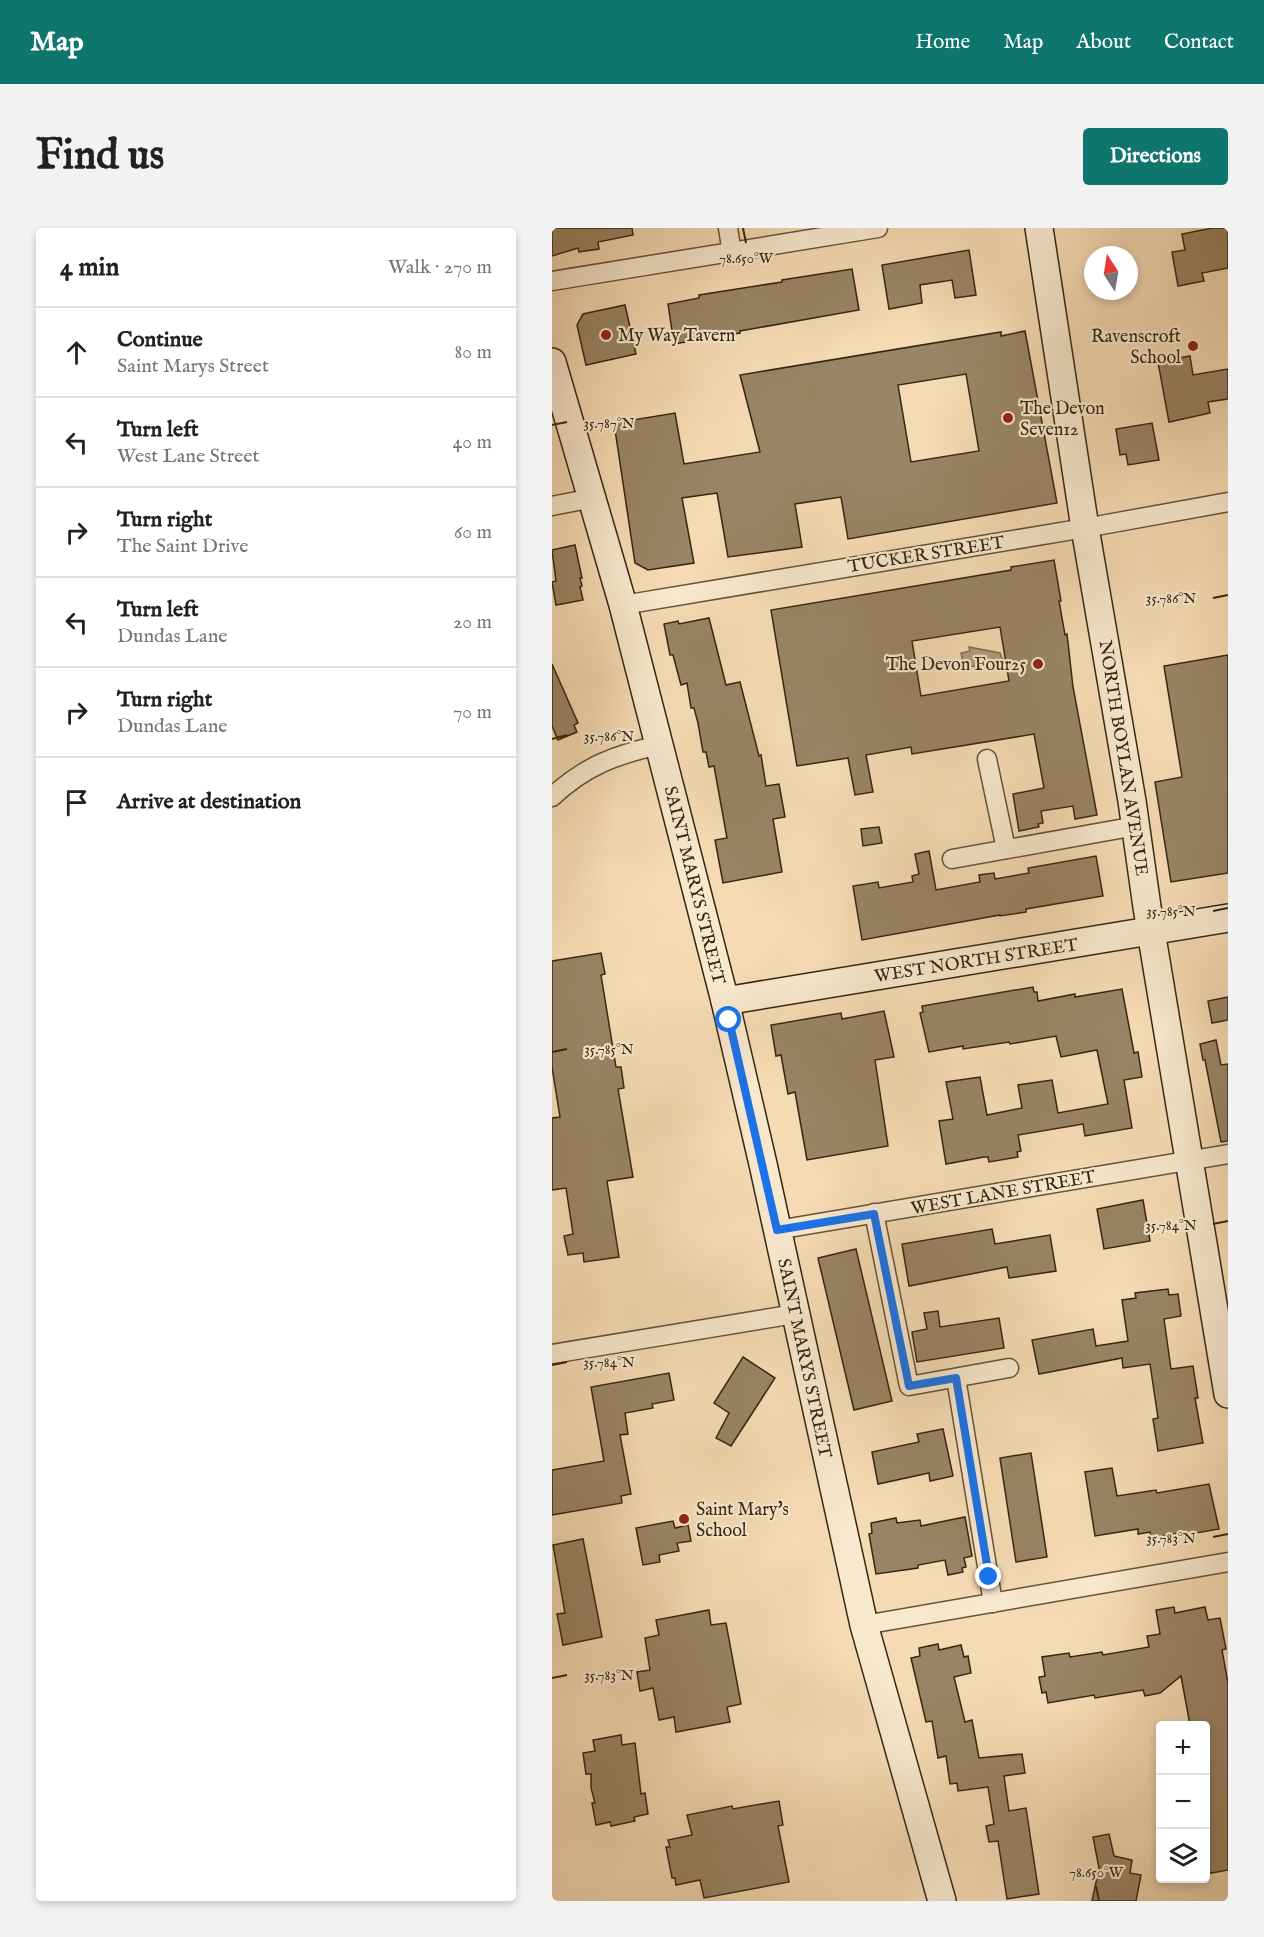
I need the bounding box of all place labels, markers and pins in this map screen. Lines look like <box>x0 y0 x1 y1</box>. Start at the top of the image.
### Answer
place label: My Way Tavern <box>618 325 736 348</box>
place label: Ravenscroft School <box>1091 326 1181 370</box>
marker: My Way Tavern <box>599 328 613 342</box>
marker: Ravenscroft School <box>1186 339 1200 353</box>
place label: The Devon Seven12 <box>1020 398 1105 442</box>
marker: The Devon Seven12 <box>1001 411 1015 425</box>
place label: The Devon Four25 <box>886 654 1026 677</box>
marker: The Devon Four25 <box>1031 657 1045 671</box>
place label: Saint Mary's School <box>696 1499 789 1543</box>
marker: Saint Mary's School <box>677 1512 691 1526</box>

